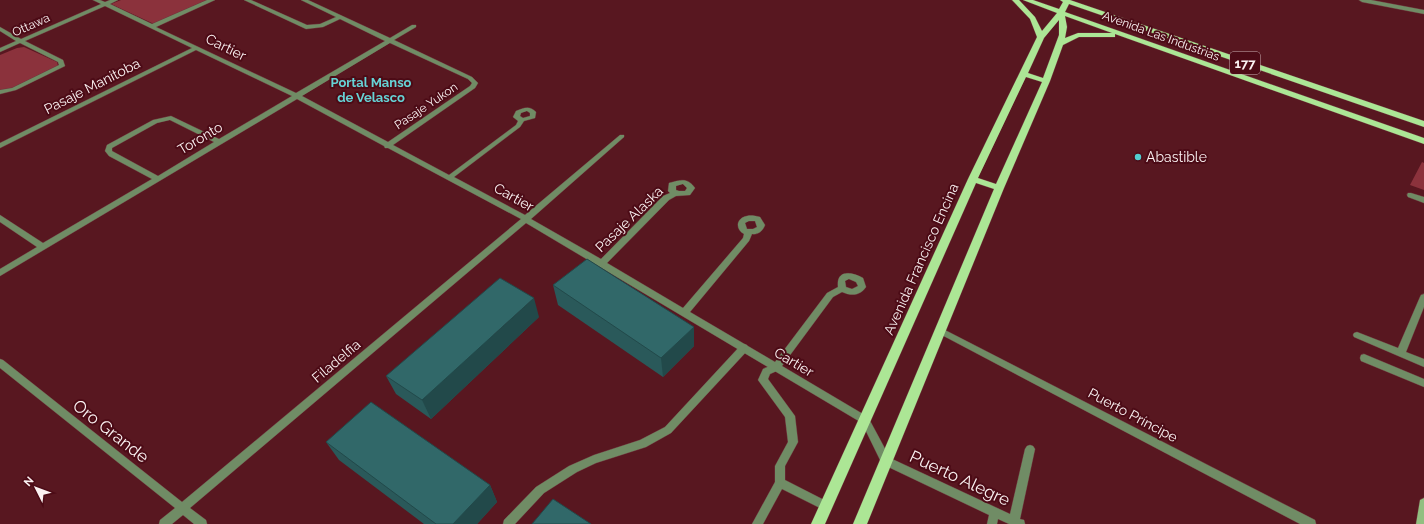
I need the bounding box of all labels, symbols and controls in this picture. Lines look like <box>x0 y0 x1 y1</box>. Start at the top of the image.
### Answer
street label: Avenida Las Industrias <box>1101 8 1222 64</box>
street label: Ottawa <box>10 11 52 39</box>
street label: Cartier <box>203 30 249 64</box>
road number: 177 <box>1230 52 1260 74</box>
street label: Pasaje Manitoba <box>41 55 143 117</box>
district label: Portal Manso de Velasco <box>331 75 412 105</box>
street label: Pasaje Yukon <box>392 80 460 132</box>
street label: Toronto <box>175 118 225 158</box>
place label: Abastible <box>1146 149 1207 165</box>
marker: Abastible <box>1133 152 1143 162</box>
street label: Cartier <box>491 180 537 214</box>
street label: Avenida Francisco Encina <box>880 181 962 337</box>
street label: Pasaje Alaska <box>592 183 666 255</box>
street label: Filadelfia <box>309 336 363 386</box>
street label: Cartier <box>771 344 817 380</box>
street label: Puerto Príncipe <box>1086 385 1180 445</box>
street label: Oro Grande <box>69 395 153 467</box>
street label: Puerto Alegre <box>907 446 1013 510</box>
north arrow <box>16 468 56 508</box>
text: N <box>21 474 37 489</box>

